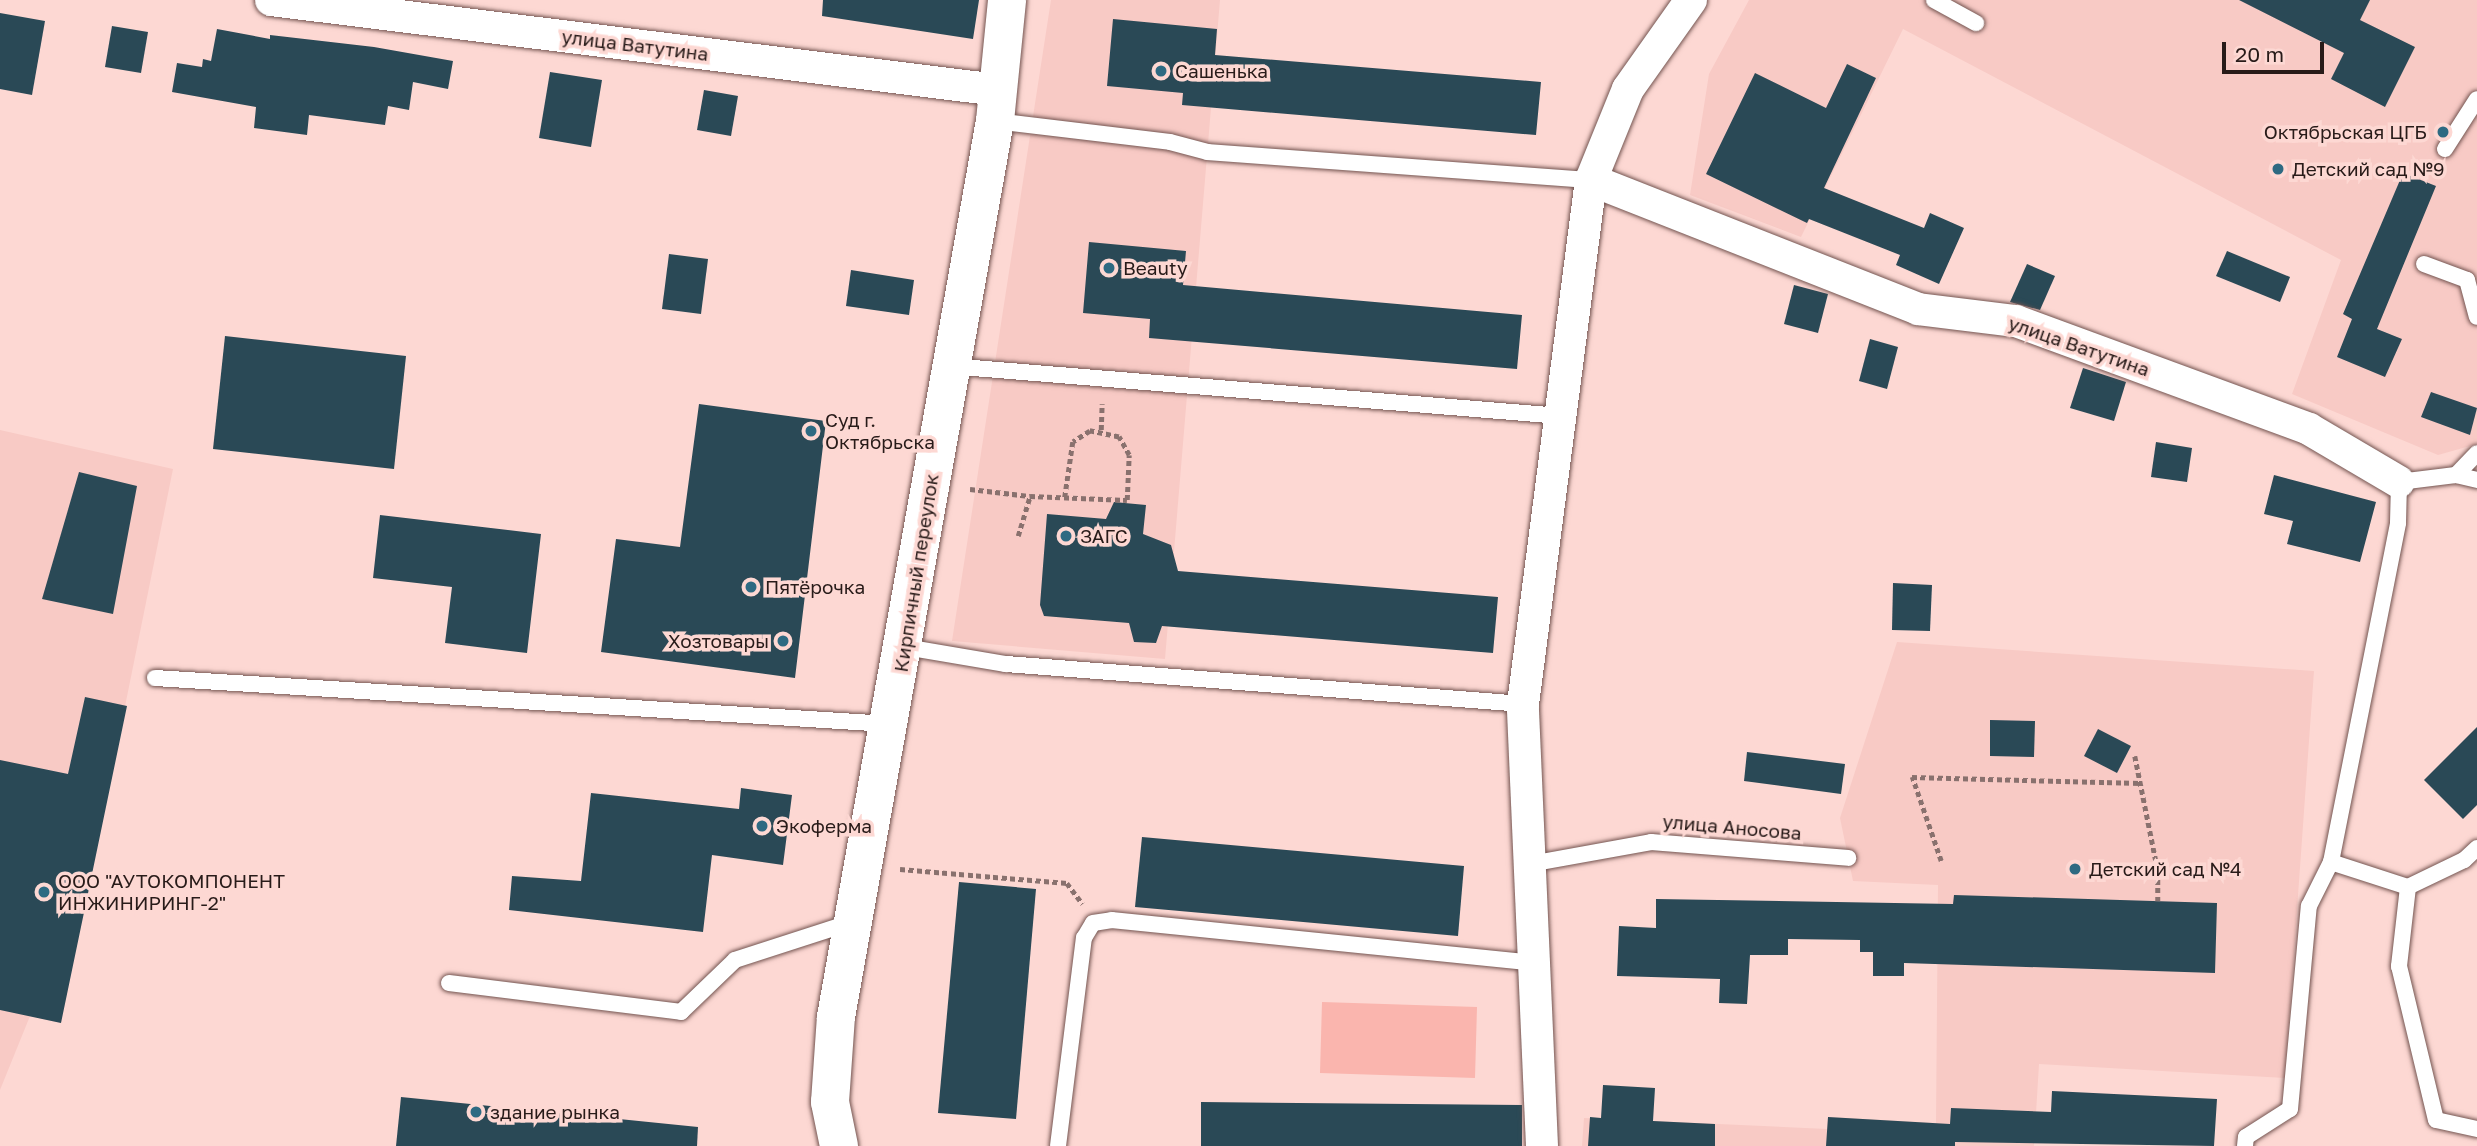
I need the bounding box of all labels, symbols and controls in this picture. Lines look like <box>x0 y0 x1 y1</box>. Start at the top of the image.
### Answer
street label: улица Ватутина <box>560 25 710 65</box>
scale bar <box>2225 28 2326 72</box>
text: 20 m <box>2235 41 2284 67</box>
place label: Сашенька <box>1175 60 1268 82</box>
marker: Сашенька <box>1153 63 1169 79</box>
place label: Октябрьская ЦГБ <box>2264 121 2427 143</box>
marker: Октябрьская ЦГБ <box>2433 122 2453 142</box>
place label: Детский сад №9 <box>2292 158 2444 180</box>
marker: Детский сад №9 <box>2270 161 2286 177</box>
place label: Beauty <box>1123 257 1188 279</box>
marker: Beauty <box>1101 260 1117 276</box>
street label: улица Ватутина <box>2005 311 2153 381</box>
place label: Суд г. Октябрьска <box>825 409 935 453</box>
marker: Суд г. Октябрьска <box>803 423 819 439</box>
street label: Кирпичный переулок <box>889 472 943 674</box>
place label: ЗАГС <box>1080 525 1128 547</box>
marker: ЗАГС <box>1058 528 1074 544</box>
place label: Пятёрочка <box>765 576 865 598</box>
marker: Пятёрочка <box>743 579 759 595</box>
place label: Хозтовары <box>668 630 769 652</box>
marker: Хозтовары <box>775 633 791 649</box>
street label: улица Аносова <box>1662 810 1802 844</box>
place label: Экоферма <box>776 815 872 837</box>
marker: Экоферма <box>754 818 770 834</box>
place label: Детский сад №4 <box>2089 858 2242 880</box>
marker: Детский сад №4 <box>2067 861 2083 877</box>
place label: ООО "АУТОКОМПОНЕНТ ИНЖИНИРИНГ-2" <box>58 870 285 914</box>
marker: ООО "АУТОКОМПОНЕНТ ИНЖИНИРИНГ-2" <box>36 884 52 900</box>
place label: здание рынка <box>490 1101 620 1123</box>
marker: здание рынка <box>468 1104 484 1120</box>

